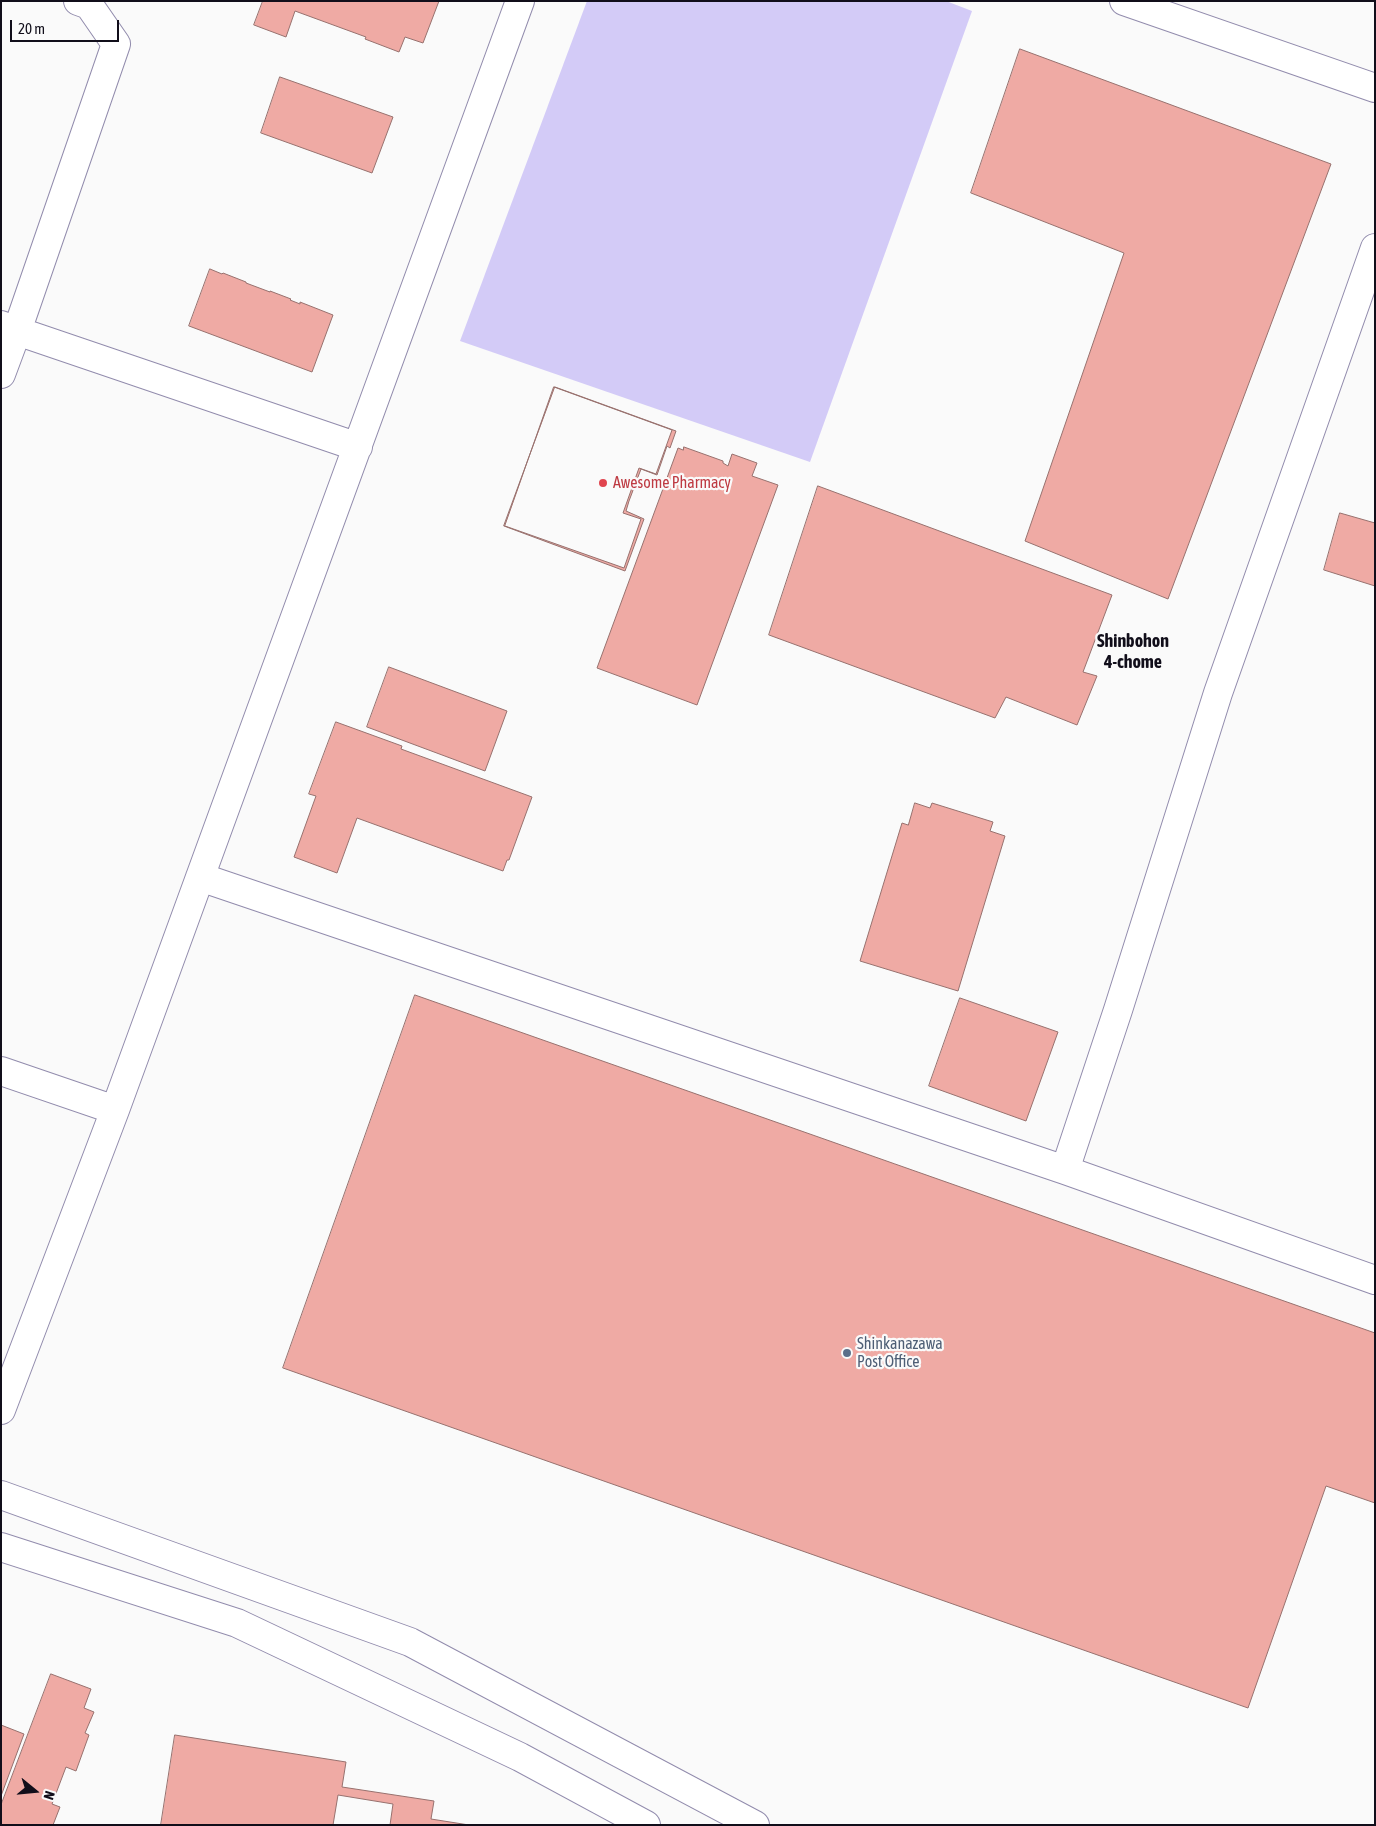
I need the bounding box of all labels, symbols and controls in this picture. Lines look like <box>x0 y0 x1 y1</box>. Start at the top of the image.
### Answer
scale bar <box>12 10 121 42</box>
text: 20 m <box>18 20 45 37</box>
place label: Awesome Pharmacy <box>613 473 731 493</box>
marker: Awesome Pharmacy <box>597 477 609 489</box>
district label: Shinbohon 4-chome <box>1097 630 1169 672</box>
place label: Shinkanazawa Post Office <box>857 1334 943 1372</box>
marker: Shinkanazawa Post Office <box>841 1347 853 1359</box>
north arrow <box>10 1766 60 1816</box>
text: N <box>40 1789 58 1802</box>

